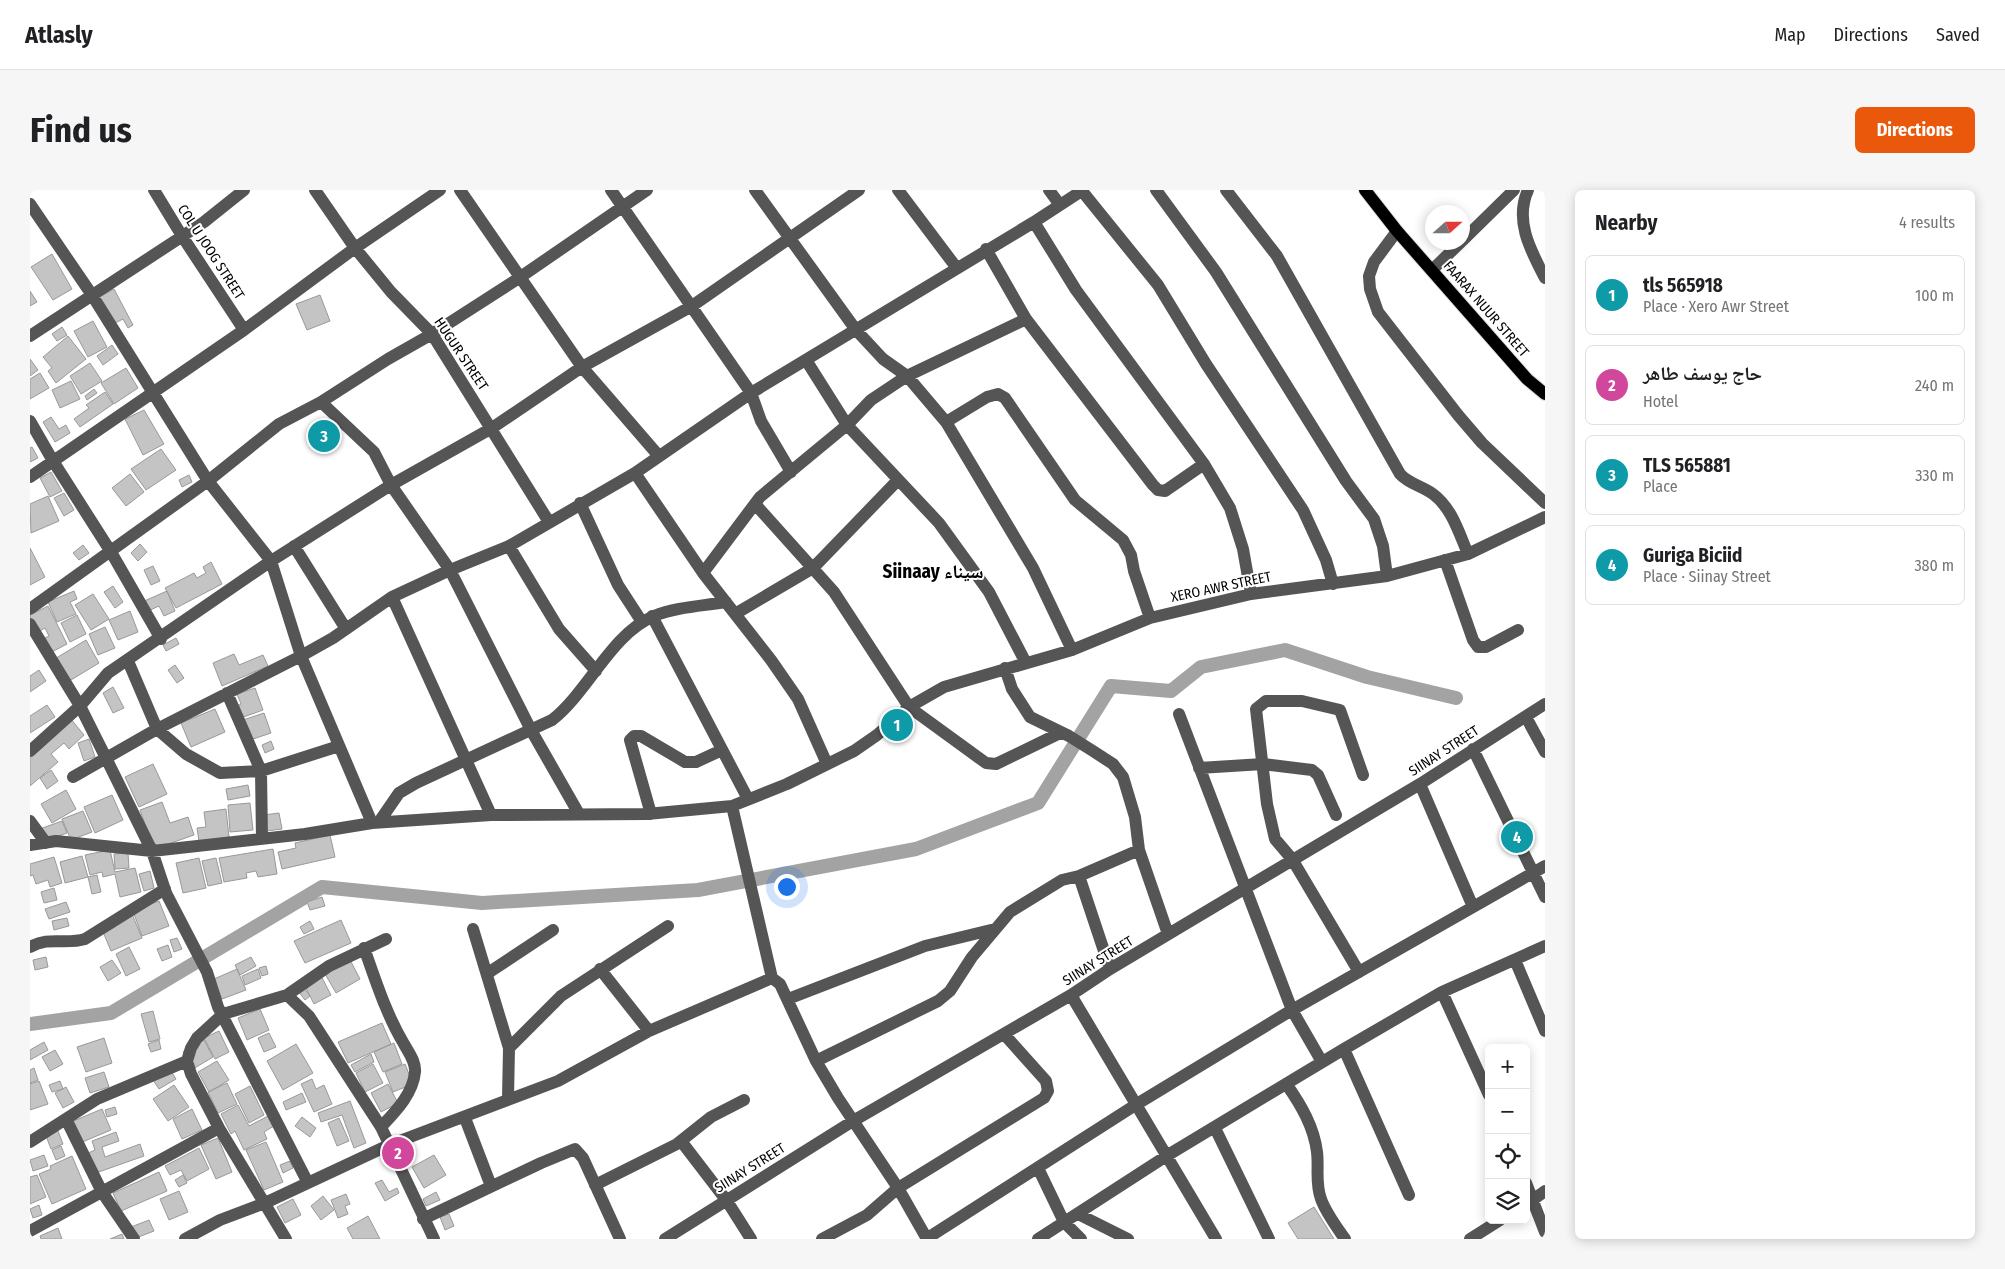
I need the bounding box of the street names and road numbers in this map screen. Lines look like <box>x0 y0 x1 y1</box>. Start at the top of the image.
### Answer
street label: COL U JOOG STREET <box>174 201 248 303</box>
street label: FAARAX NUUR STREET <box>1440 258 1533 361</box>
street label: HUGUR STREET <box>430 314 492 394</box>
street label: XERO AWR STREET <box>1169 568 1273 606</box>
street label: SIINAY STREET <box>1406 722 1483 780</box>
street label: SIINAY STREET <box>1060 932 1137 989</box>
street label: SIINAY STREET <box>712 1139 789 1196</box>

